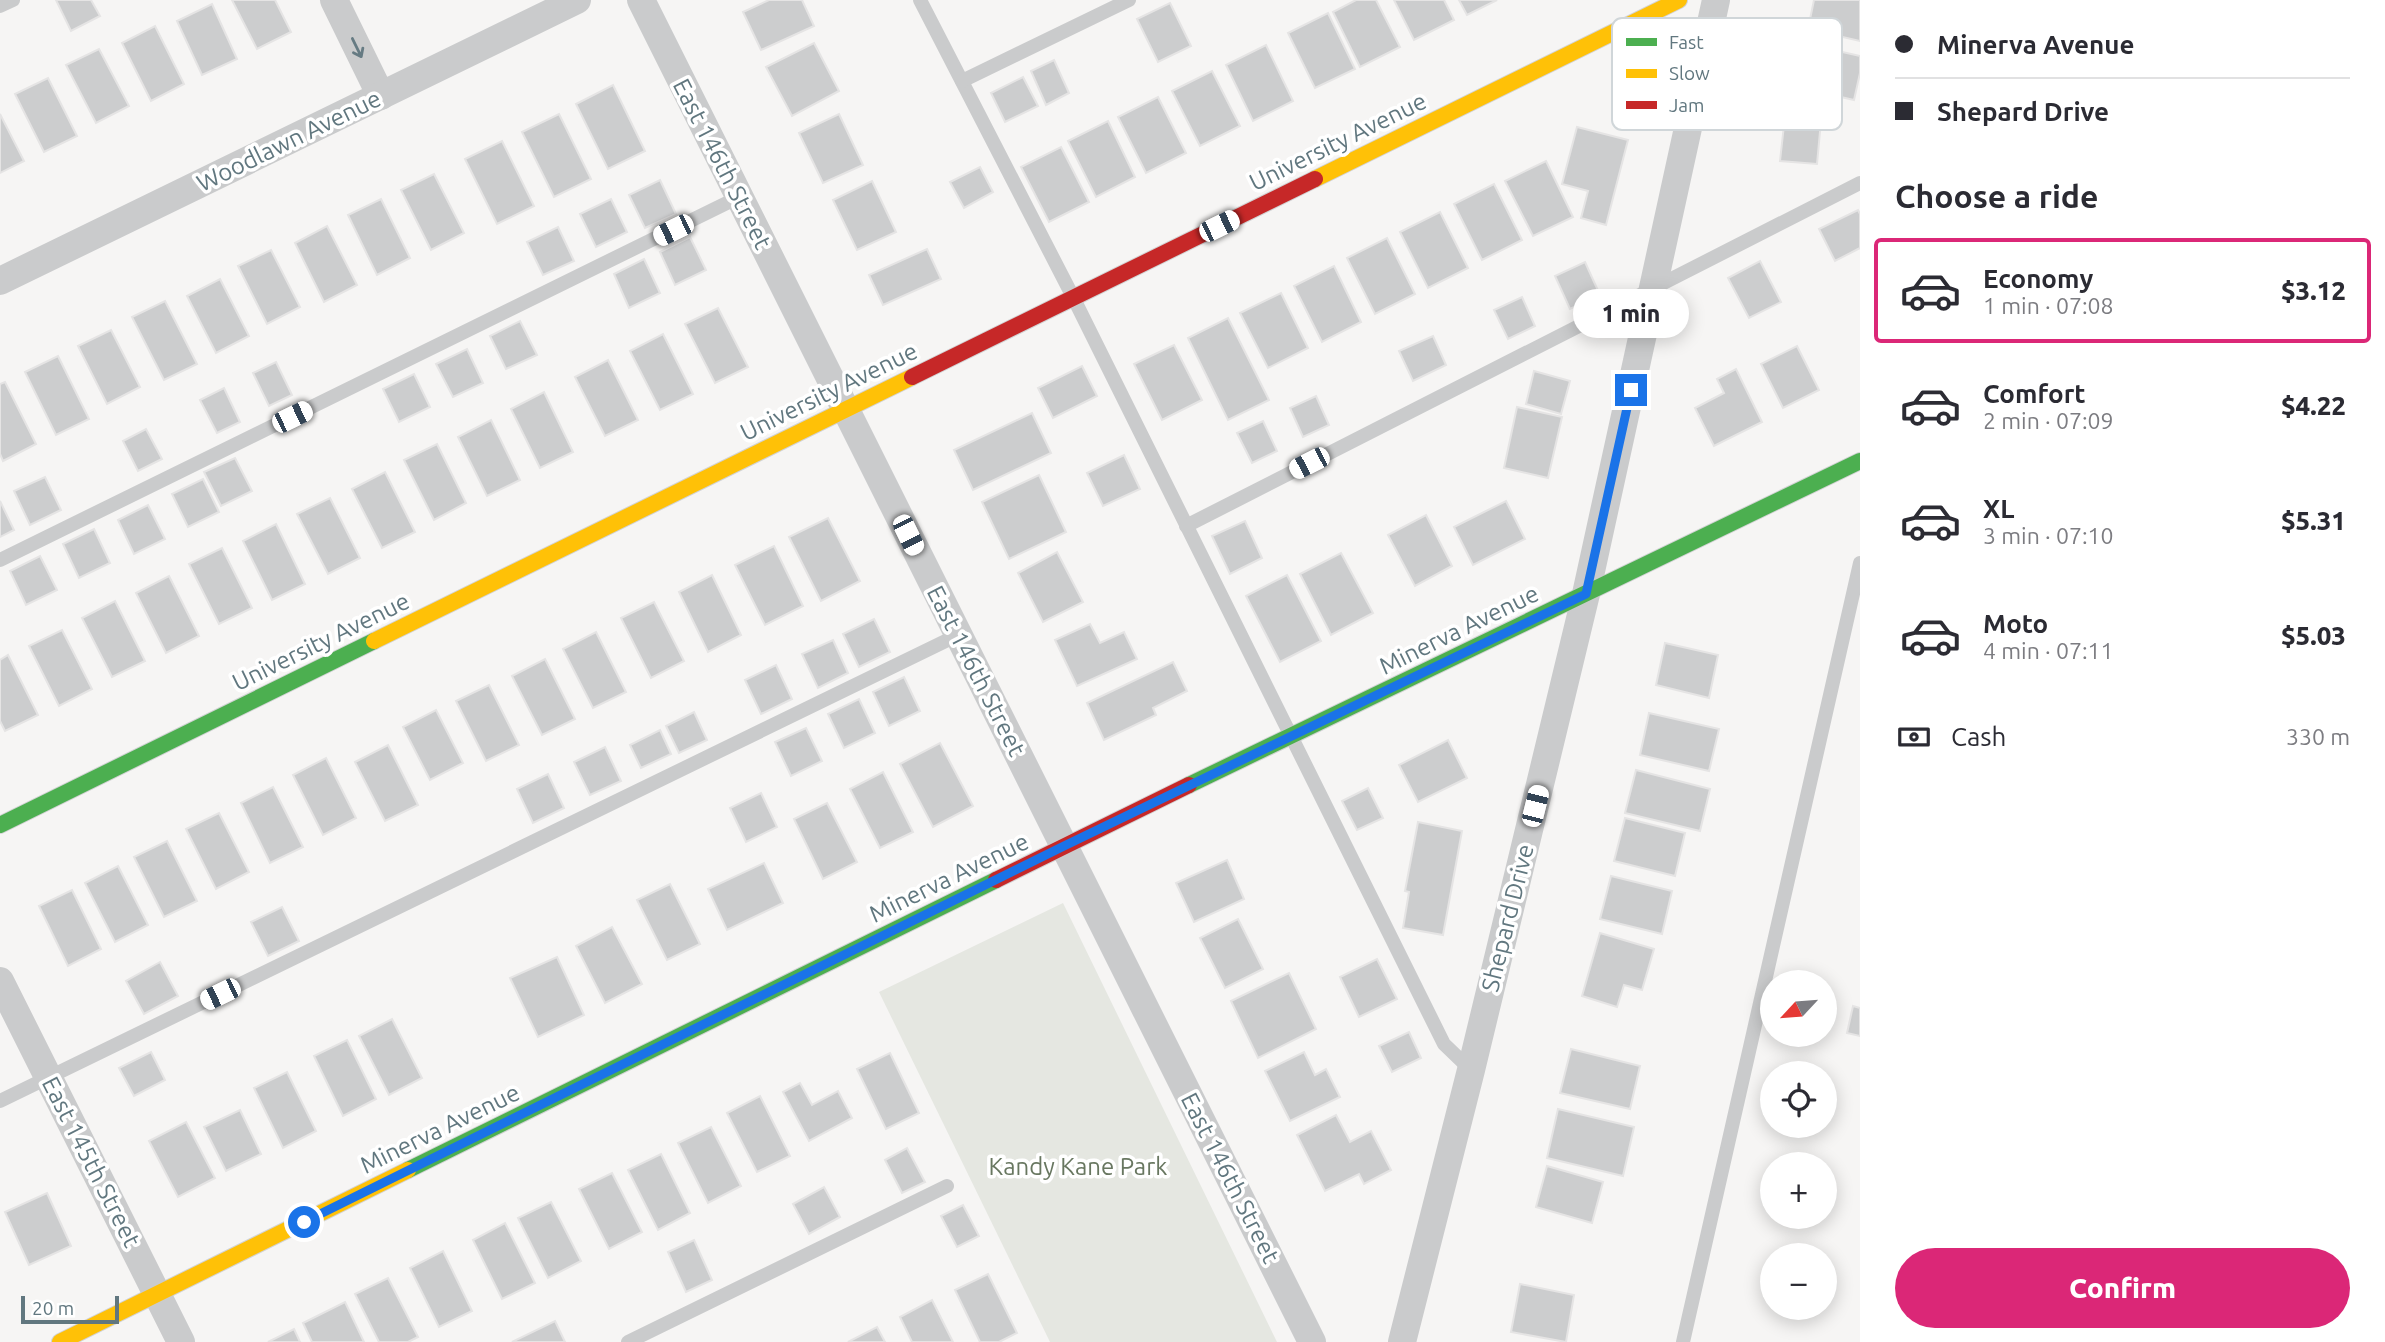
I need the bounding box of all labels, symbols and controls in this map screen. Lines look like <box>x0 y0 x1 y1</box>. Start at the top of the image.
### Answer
legend <box>1612 18 1842 130</box>
text: Minerva Avenue <box>1937 30 2134 59</box>
text: Fast <box>1669 31 1704 53</box>
one-way arrow <box>351 37 365 58</box>
text: Slow <box>1669 62 1710 84</box>
street label: East 146th Street <box>668 74 777 254</box>
street label: Woodlawn Avenue <box>192 84 385 197</box>
street label: University Avenue <box>1245 87 1431 196</box>
text: Jam <box>1669 94 1705 116</box>
text: Shepard Drive <box>1937 97 2109 126</box>
text: Choose a ride <box>1895 178 2098 214</box>
car <box>1196 207 1243 245</box>
car <box>650 211 697 249</box>
icon: car <box>1899 259 1962 322</box>
text: Economy <box>1983 264 2093 293</box>
text: $3.12 <box>2281 276 2346 305</box>
callout: 1 min <box>1573 288 1689 338</box>
text: 1 min · 07:08 <box>1983 293 2114 318</box>
text: 1 min <box>1602 301 1660 326</box>
street label: University Avenue <box>736 337 922 446</box>
route end <box>1615 374 1647 406</box>
icon: car <box>1899 374 1962 437</box>
text: Comfort <box>1983 379 2086 408</box>
text: $4.22 <box>2281 391 2346 420</box>
car <box>269 398 316 436</box>
text: 2 min · 07:09 <box>1983 408 2114 433</box>
car <box>1286 444 1333 482</box>
icon: car <box>1899 489 1962 552</box>
text: XL <box>1983 494 2014 523</box>
text: $5.31 <box>2281 506 2346 535</box>
car <box>890 512 927 558</box>
text: 3 min · 07:10 <box>1983 523 2114 548</box>
street label: Minerva Avenue <box>1375 579 1543 680</box>
street label: East 146th Street <box>922 581 1031 761</box>
street label: University Avenue <box>228 587 414 696</box>
icon: car <box>1899 604 1962 667</box>
text: Moto <box>1983 609 2048 638</box>
text: $5.03 <box>2281 621 2346 650</box>
text: 4 min · 07:11 <box>1983 638 2114 663</box>
icon: cash <box>1895 718 1933 756</box>
text: Cash <box>1951 722 2006 751</box>
text: 330 m <box>2286 724 2350 749</box>
car <box>1520 783 1551 829</box>
street label: Minerva Avenue <box>865 827 1033 928</box>
street label: Shepard Drive <box>1476 841 1539 995</box>
north arrow <box>1760 970 1838 1046</box>
map controls <box>1760 970 1837 1320</box>
car <box>197 975 244 1013</box>
button: locate <box>1760 1061 1837 1138</box>
street label: East 145th Street <box>37 1072 146 1252</box>
street label: Minerva Avenue <box>356 1078 524 1179</box>
street label: East 146th Street <box>1176 1088 1285 1268</box>
button: + <box>1760 1152 1837 1229</box>
park label: Kandy Kane Park <box>989 1153 1167 1180</box>
route start <box>288 1206 320 1238</box>
button: − <box>1760 1243 1837 1320</box>
button: Confirm <box>1895 1248 2350 1328</box>
scale bar <box>21 1293 119 1325</box>
text: 20 m <box>32 1297 74 1319</box>

